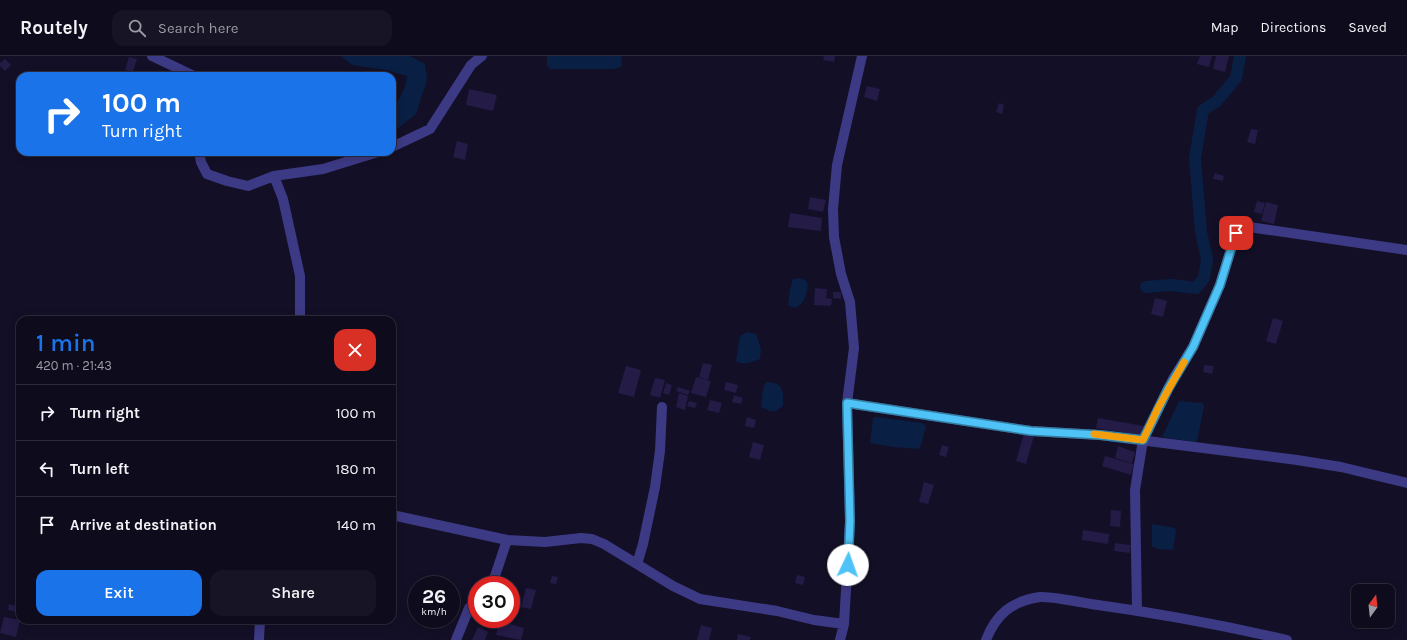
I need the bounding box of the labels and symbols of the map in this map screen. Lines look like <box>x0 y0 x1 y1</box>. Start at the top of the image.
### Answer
pin <box>1219 216 1253 250</box>
position arrow <box>827 544 869 586</box>
speed limit sign: 30 <box>468 576 520 628</box>
north arrow <box>1351 584 1395 628</box>

